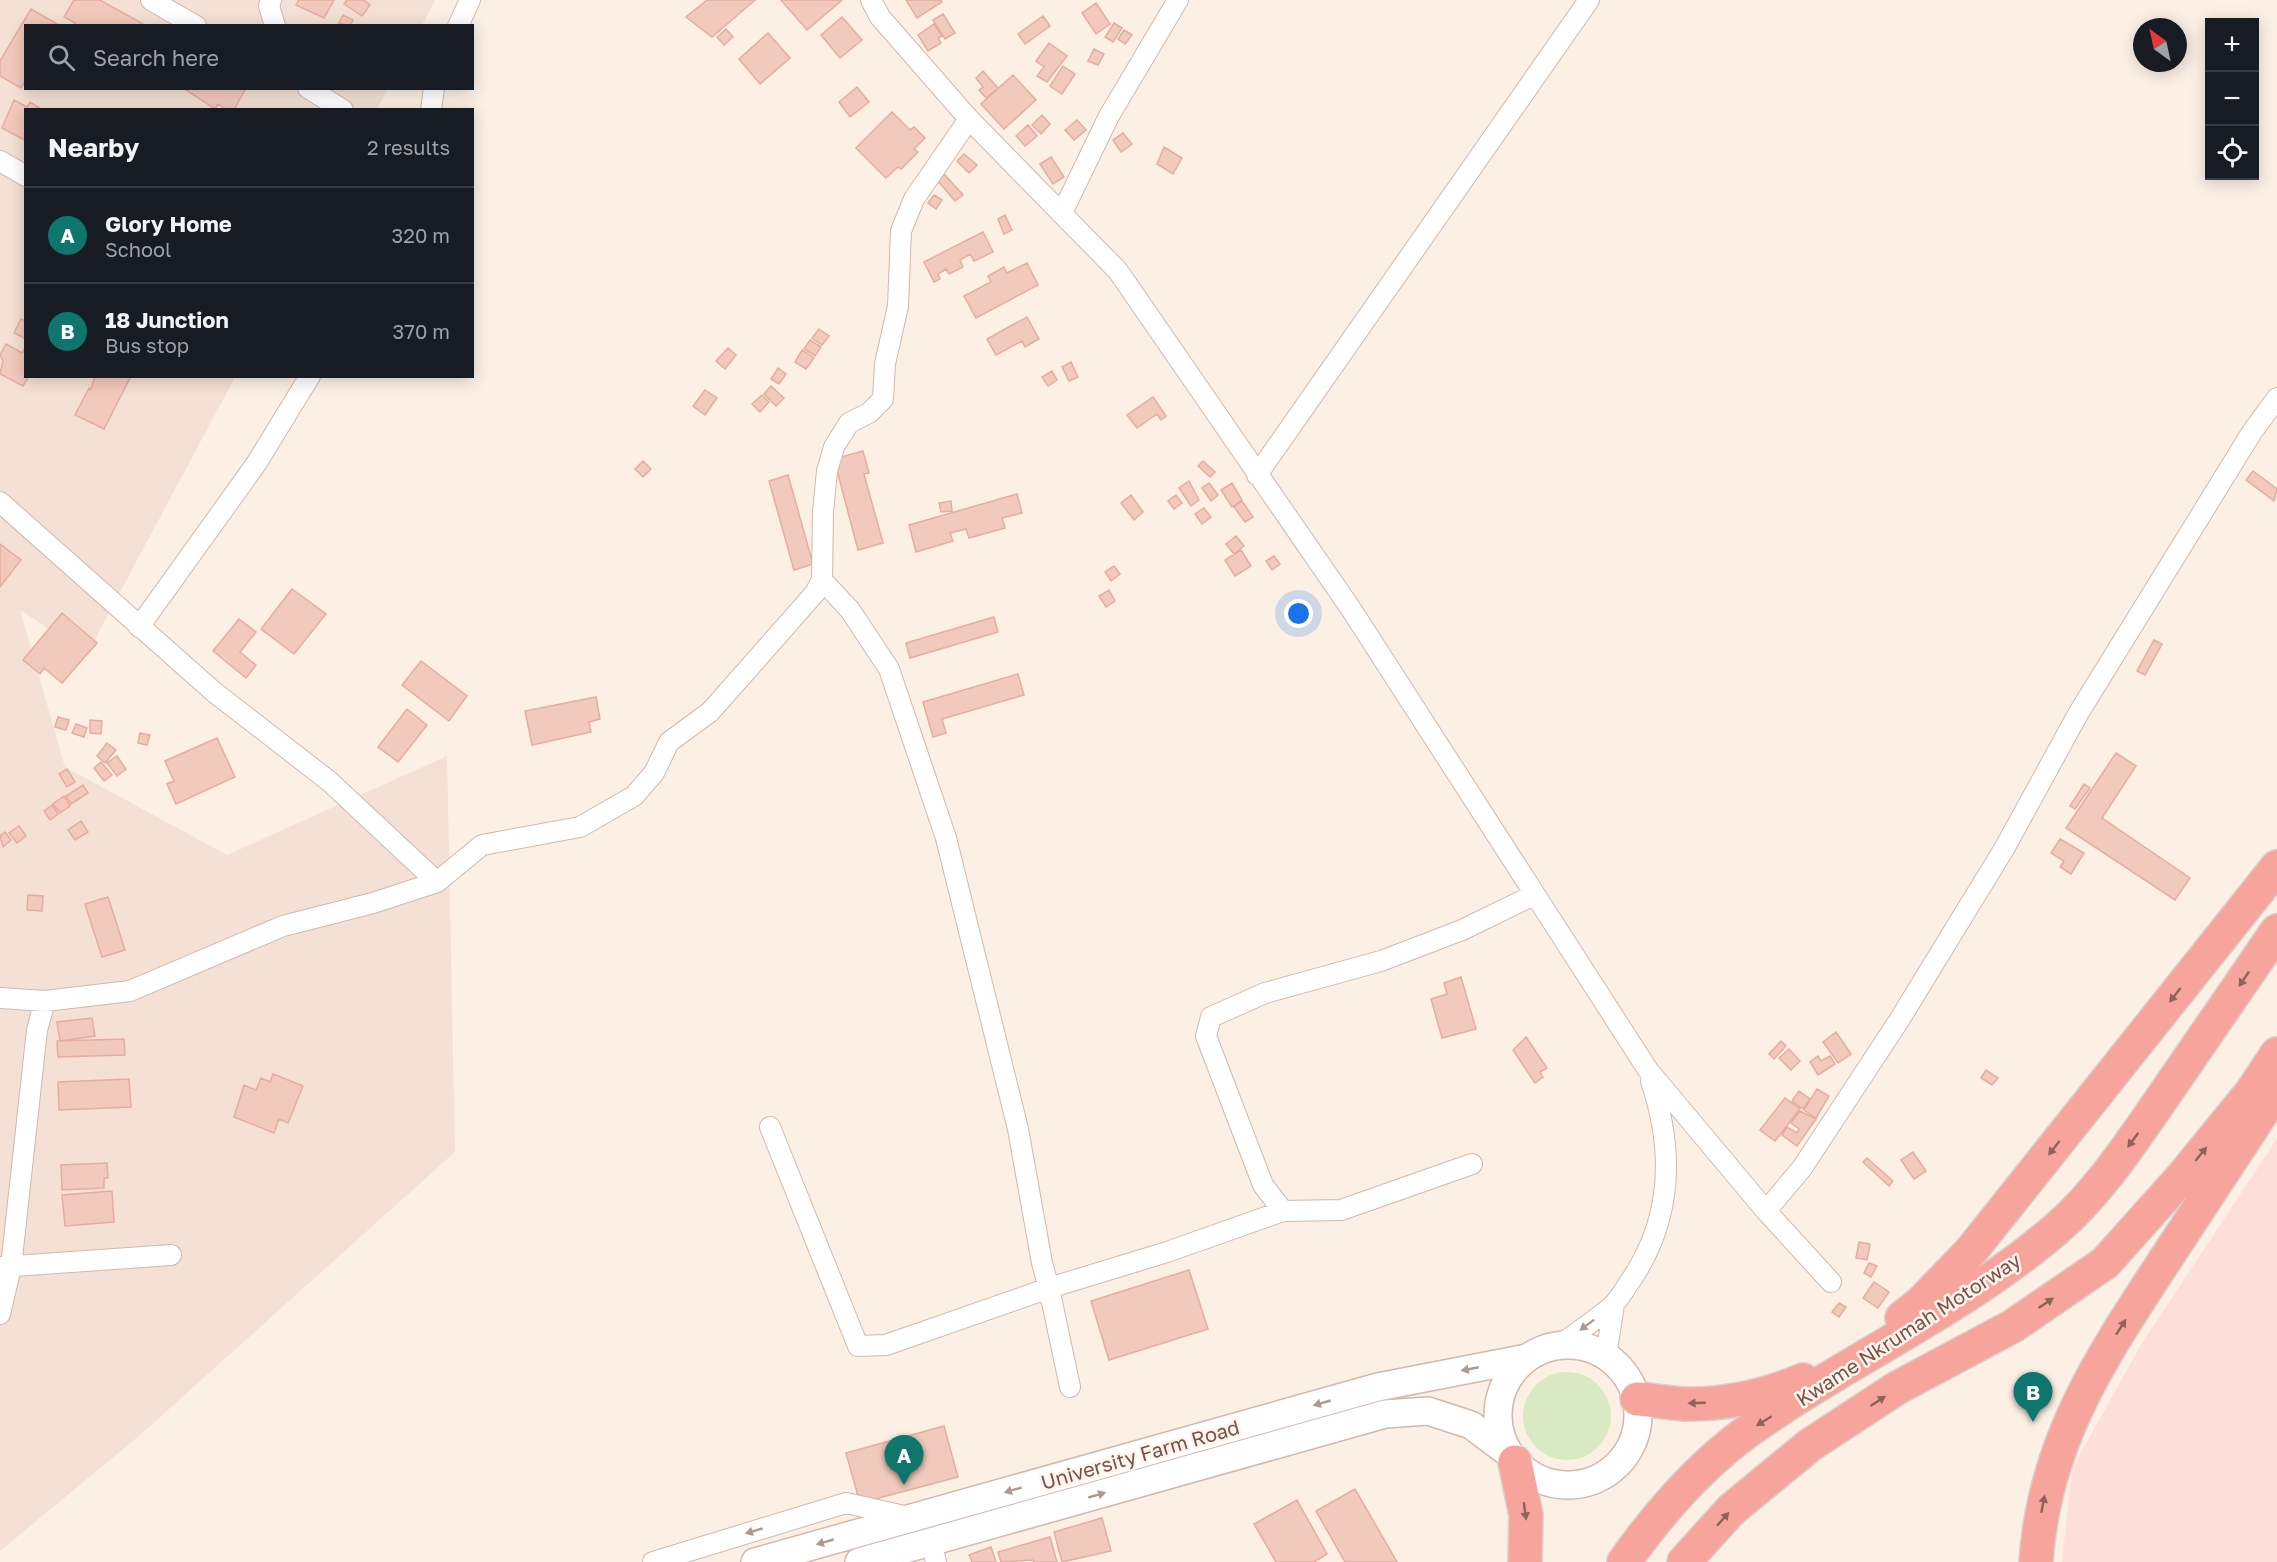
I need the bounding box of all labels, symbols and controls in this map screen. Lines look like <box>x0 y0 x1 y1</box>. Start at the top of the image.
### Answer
north arrow <box>2133 18 2187 72</box>
map controls <box>2205 18 2259 180</box>
button: + <box>2205 18 2259 72</box>
search box <box>24 24 474 90</box>
icon: search <box>45 41 78 74</box>
text: Search here <box>93 44 219 71</box>
button: − <box>2205 72 2259 126</box>
button: locate <box>2205 126 2259 180</box>
text: Nearby <box>48 132 139 163</box>
text: 2 results <box>367 135 450 159</box>
text: Glory Home <box>105 210 232 237</box>
text: A <box>60 223 75 247</box>
text: 320 m <box>392 223 450 247</box>
text: School <box>105 237 171 261</box>
text: 18 Junction <box>105 306 229 333</box>
text: B <box>60 319 75 343</box>
text: 370 m <box>393 319 450 343</box>
text: Bus stop <box>105 333 189 357</box>
your location <box>1284 599 1313 628</box>
one-way arrow <box>2239 971 2250 987</box>
one-way arrow <box>2169 987 2182 1003</box>
one-way arrow <box>2127 1131 2139 1147</box>
one-way arrow <box>2048 1140 2060 1155</box>
one-way arrow <box>2194 1147 2207 1162</box>
street label: Kwame Nkrumah Motorway <box>1791 1247 2025 1411</box>
one-way arrow <box>2038 1297 2054 1309</box>
one-way arrow <box>1580 1319 1596 1331</box>
one-way arrow <box>2116 1319 2127 1335</box>
one-way arrow <box>1460 1365 1479 1374</box>
pin: B <box>2014 1372 2052 1422</box>
one-way arrow <box>1870 1396 1886 1407</box>
one-way arrow <box>1313 1398 1331 1408</box>
one-way arrow <box>1687 1398 1706 1408</box>
street label: University Farm Road <box>1038 1414 1242 1494</box>
one-way arrow <box>1756 1415 1772 1426</box>
pin: A <box>884 1436 924 1485</box>
one-way arrow <box>1004 1485 1022 1495</box>
one-way arrow <box>1088 1490 1106 1499</box>
one-way arrow <box>2039 1494 2048 1513</box>
one-way arrow <box>1520 1502 1529 1521</box>
one-way arrow <box>1716 1511 1730 1526</box>
one-way arrow <box>745 1527 763 1536</box>
one-way arrow <box>816 1538 834 1548</box>

